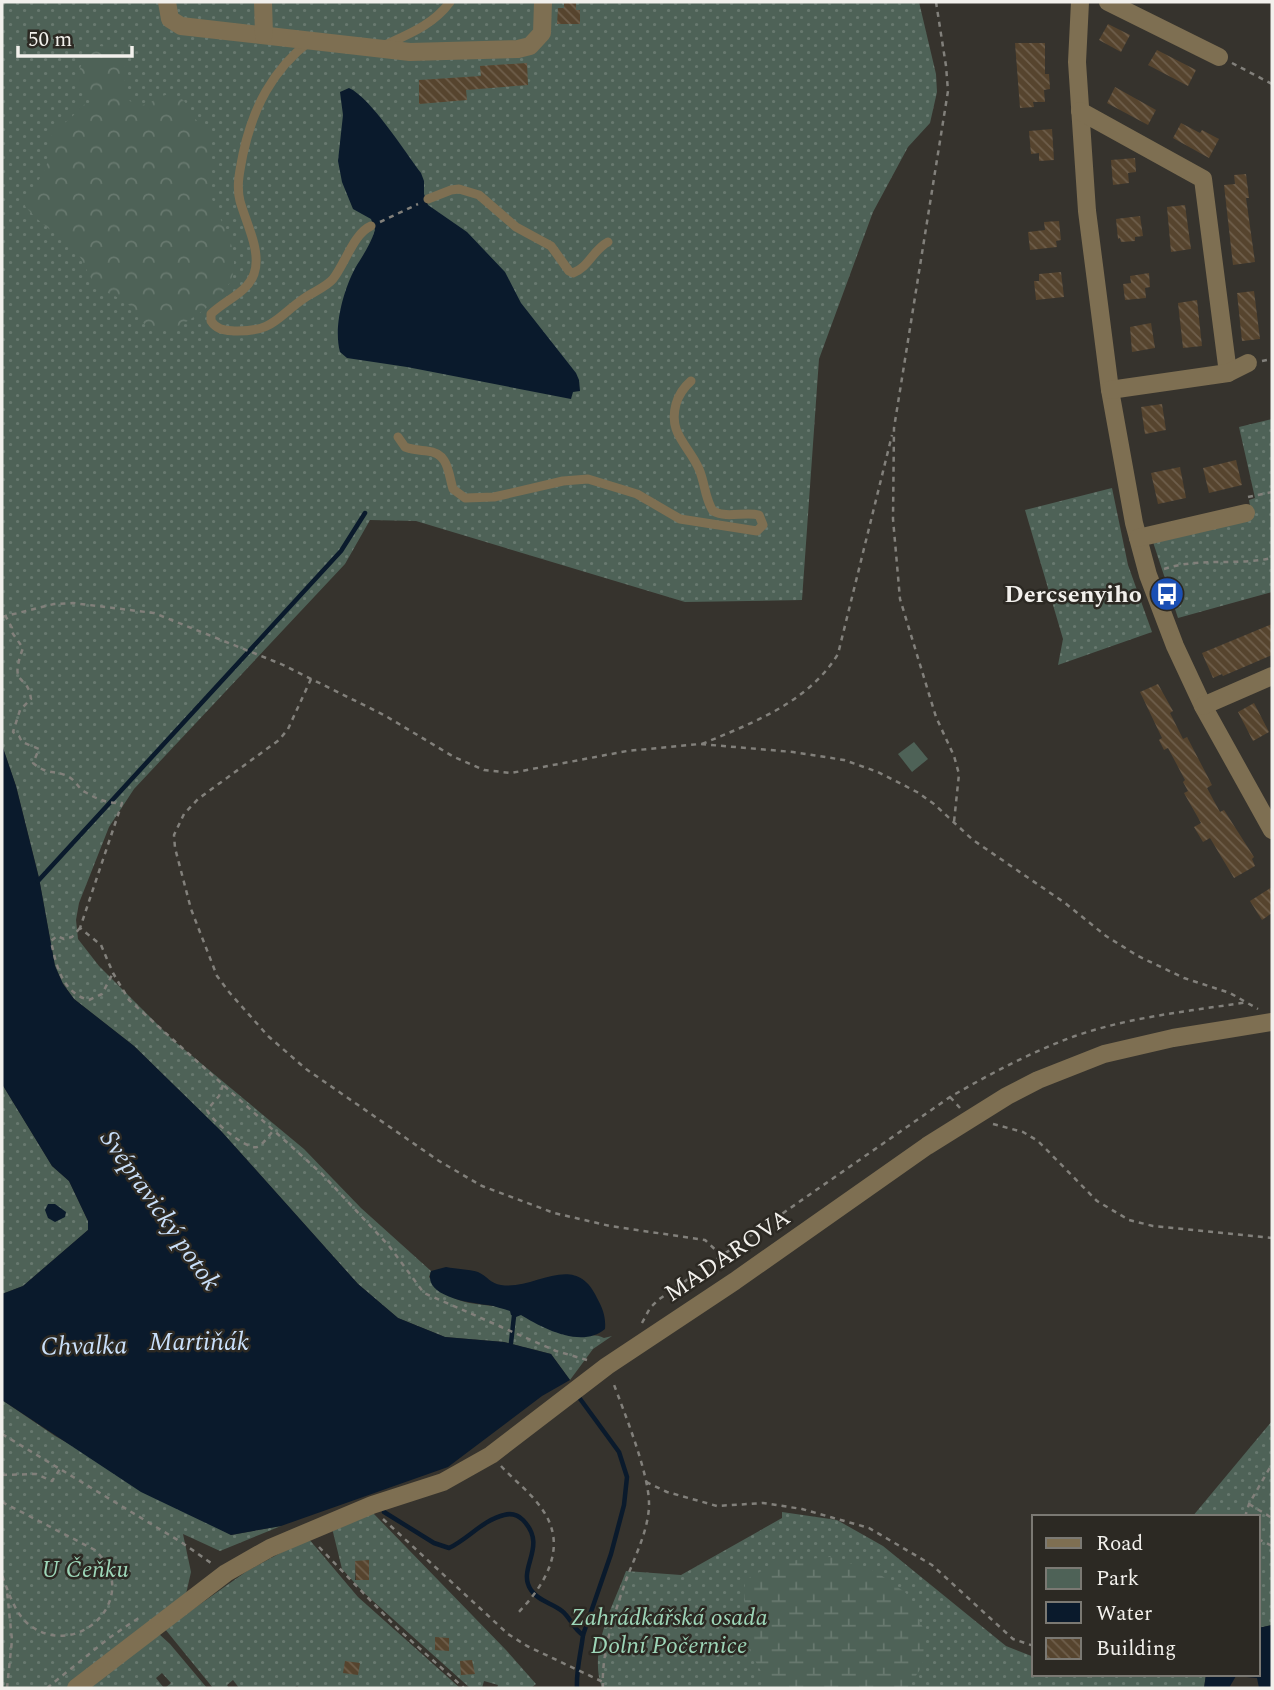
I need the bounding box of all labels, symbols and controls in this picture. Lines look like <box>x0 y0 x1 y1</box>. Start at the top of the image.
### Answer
scale bar <box>18 14 131 58</box>
text: 50 m <box>28 24 72 56</box>
bus stop icon: Dercsenyiho <box>1148 575 1186 613</box>
place label: Dercsenyiho <box>1004 577 1142 613</box>
water label: Svépravický potok <box>90 1122 231 1299</box>
street label: MADAROVA <box>657 1200 798 1311</box>
water label: Martiňák <box>149 1322 249 1362</box>
water label: Chvalka <box>40 1325 128 1367</box>
legend <box>1032 1515 1260 1676</box>
text: Road <box>1096 1528 1143 1560</box>
park label: U Čeňku <box>41 1552 129 1588</box>
text: Park <box>1096 1563 1140 1595</box>
text: Water <box>1096 1598 1152 1630</box>
park label: Zahrádkářská osada Dolní Počernice <box>570 1600 768 1664</box>
text: Building <box>1096 1633 1176 1665</box>

